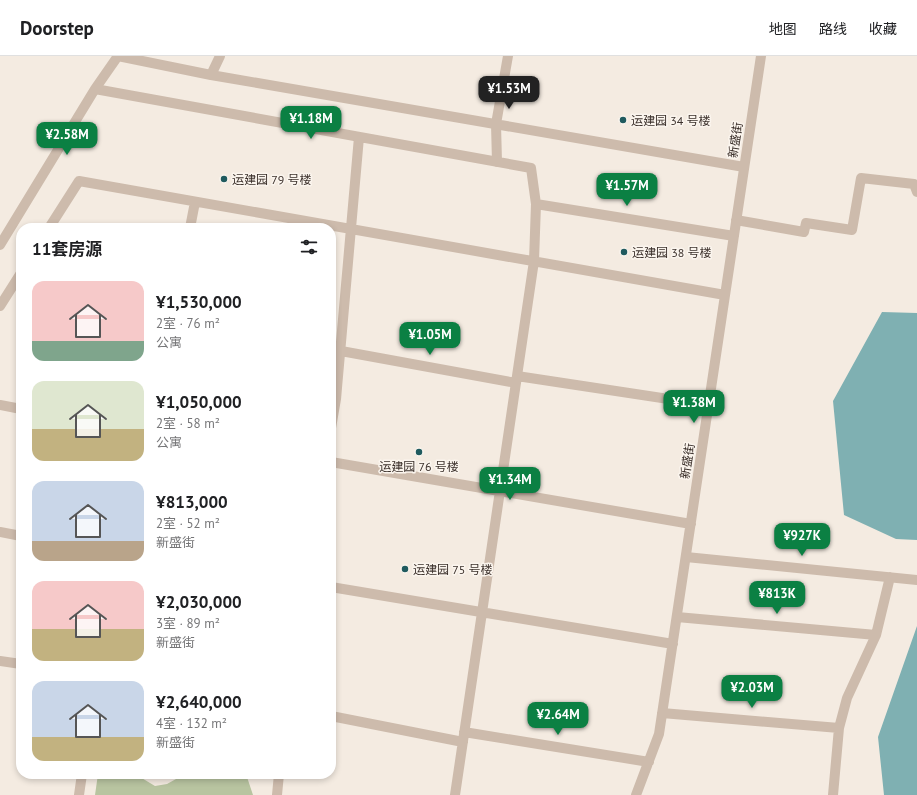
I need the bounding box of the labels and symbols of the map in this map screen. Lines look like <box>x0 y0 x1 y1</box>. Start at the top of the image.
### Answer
pin: ¥1.53M <box>476 76 542 110</box>
pin: ¥1.18M <box>278 106 344 140</box>
place label: 运建园 34 号楼 <box>631 113 711 128</box>
marker: 运建园 34 号楼 <box>618 115 628 125</box>
street label: 新盛街 <box>725 121 745 159</box>
pin: ¥2.58M <box>34 122 100 156</box>
place label: 运建园 79 号楼 <box>232 172 312 187</box>
pin: ¥1.57M <box>594 173 660 207</box>
marker: 运建园 79 号楼 <box>219 174 229 184</box>
place label: 运建园 38 号楼 <box>632 245 712 260</box>
marker: 运建园 38 号楼 <box>619 247 629 257</box>
pin: ¥1.05M <box>397 322 463 356</box>
pin: ¥1.38M <box>661 390 727 424</box>
street label: 新盛街 <box>677 442 697 480</box>
marker: 运建园 76 号楼 <box>414 447 424 457</box>
place label: 运建园 76 号楼 <box>379 459 459 474</box>
pin: ¥1.34M <box>477 467 543 501</box>
pin: ¥927K <box>774 523 830 557</box>
place label: 运建园 75 号楼 <box>413 562 493 577</box>
marker: 运建园 75 号楼 <box>400 564 410 574</box>
pin: ¥813K <box>749 581 805 615</box>
pin: ¥2.03M <box>719 675 785 709</box>
pin: ¥2.64M <box>525 702 591 736</box>

